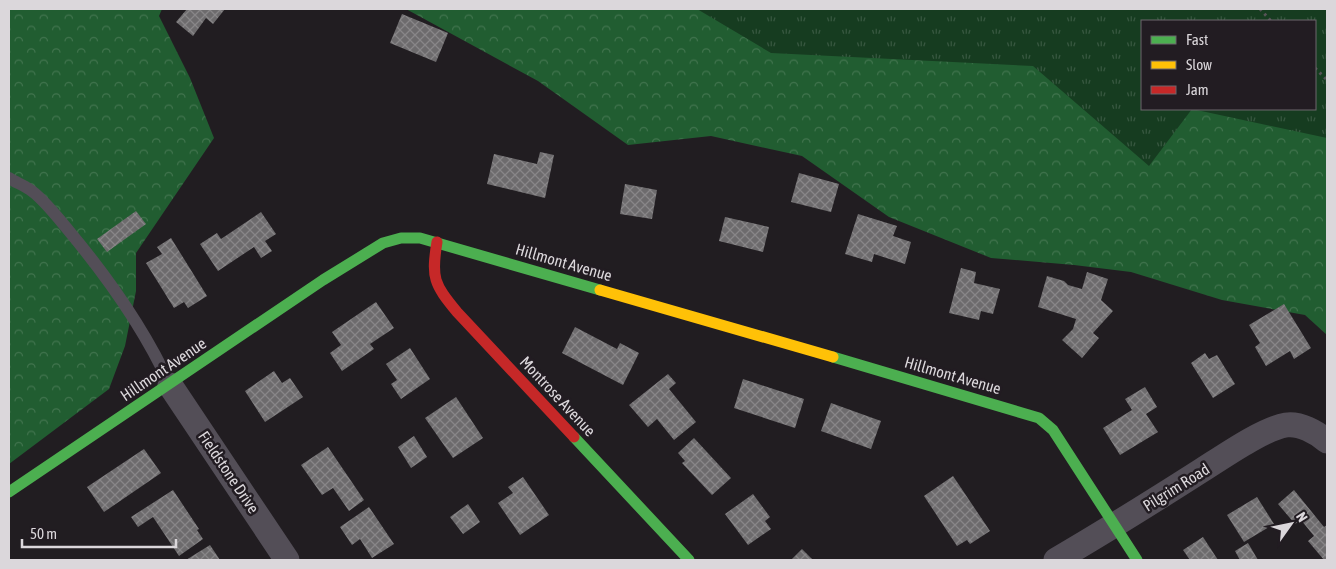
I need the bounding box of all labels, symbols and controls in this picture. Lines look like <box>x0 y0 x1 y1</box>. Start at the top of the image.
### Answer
legend <box>1141 20 1316 110</box>
text: Fast <box>1186 31 1208 48</box>
text: Slow <box>1186 56 1212 73</box>
text: Jam <box>1186 81 1209 98</box>
street label: Hillmont Avenue <box>514 240 614 284</box>
street label: Hillmont Avenue <box>117 334 209 404</box>
street label: Montrose Avenue <box>517 352 599 440</box>
street label: Hillmont Avenue <box>903 353 1003 397</box>
street label: Fieldstone Drive <box>195 428 263 516</box>
street label: Pilgrim Road <box>1140 460 1213 515</box>
north arrow <box>1266 499 1316 549</box>
text: N <box>1293 509 1311 525</box>
scale bar <box>22 516 176 548</box>
text: 50 m <box>30 525 57 542</box>

